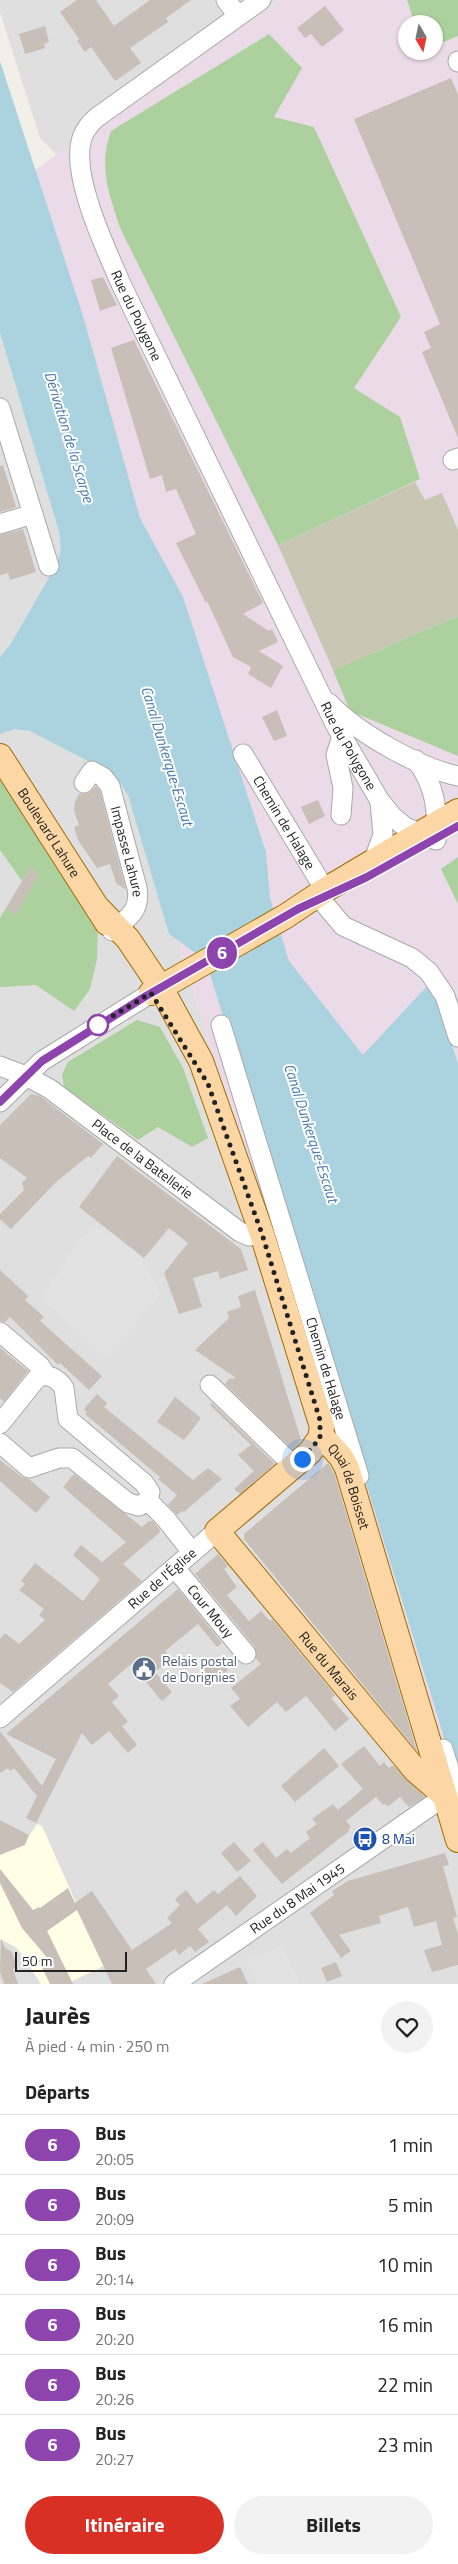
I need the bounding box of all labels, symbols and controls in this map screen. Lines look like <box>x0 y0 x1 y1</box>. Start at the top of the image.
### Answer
north arrow <box>398 15 442 60</box>
map controls <box>398 15 443 60</box>
street label: Rue du Polygone <box>106 267 168 364</box>
water label: Dérivation de la Scarpe <box>39 369 101 506</box>
water label: Canal Dunkerque-Escaut <box>135 683 200 831</box>
street label: Rue du Polygone <box>316 698 382 794</box>
street label: Chemin de Halage <box>248 771 321 873</box>
street label: Boulevard Lahure <box>13 783 86 881</box>
street label: Impasse Lahure <box>106 803 149 898</box>
line badge: 6 <box>206 937 238 969</box>
text: 6 <box>217 939 227 966</box>
unlabelled marker <box>87 1014 109 1036</box>
water label: Canal Dunkerque-Escaut <box>278 1060 345 1207</box>
street label: Place de la Batellerie <box>88 1113 198 1203</box>
street label: Chemin de Halage <box>301 1314 352 1422</box>
street label: Quai de Boisset <box>323 1438 376 1532</box>
your location <box>290 1447 315 1472</box>
street label: Rue de l'Église <box>123 1542 201 1613</box>
street label: Cour Mouy <box>183 1580 240 1642</box>
street label: Rue du Marais <box>294 1626 364 1705</box>
place label: Relais postal de Dorignies <box>162 1650 237 1687</box>
public building icon: Relais postal de Dorignies <box>131 1656 157 1682</box>
bus stop icon: 8 Mai <box>352 1826 378 1852</box>
place label: 8 Mai <box>382 1828 415 1849</box>
street label: Rue du 8 Mai 1945 <box>245 1858 349 1938</box>
scale bar <box>15 1949 128 1972</box>
text: 50 m <box>22 1950 52 1971</box>
text: Jaurès <box>25 1997 90 2033</box>
button: heart <box>381 2001 433 2053</box>
text: À pied · 4 min · 250 m <box>25 2034 169 2058</box>
text: Départs <box>25 2077 90 2106</box>
text: Bus <box>95 2118 126 2147</box>
text: 1 min <box>388 2130 433 2159</box>
text: 6 <box>47 2131 58 2158</box>
text: 20:05 <box>95 2147 134 2171</box>
text: Bus <box>95 2178 126 2207</box>
text: 5 min <box>388 2190 433 2219</box>
text: 6 <box>47 2191 58 2218</box>
text: 20:09 <box>95 2207 134 2231</box>
text: Bus <box>95 2238 126 2267</box>
text: 10 min <box>377 2250 433 2279</box>
text: 6 <box>47 2251 58 2278</box>
text: 20:14 <box>95 2267 134 2291</box>
text: Bus <box>95 2298 126 2327</box>
text: 16 min <box>377 2310 433 2339</box>
text: 6 <box>47 2311 58 2338</box>
text: 20:20 <box>95 2327 134 2351</box>
text: Bus <box>95 2358 126 2387</box>
text: 22 min <box>377 2370 433 2399</box>
text: 6 <box>47 2371 58 2398</box>
text: 20:26 <box>95 2387 134 2411</box>
text: Bus <box>95 2418 126 2447</box>
text: 23 min <box>377 2430 433 2459</box>
text: 6 <box>47 2431 58 2458</box>
text: 20:27 <box>95 2447 134 2471</box>
button: Itinéraire <box>25 2496 224 2554</box>
button: Billets <box>234 2496 433 2554</box>

